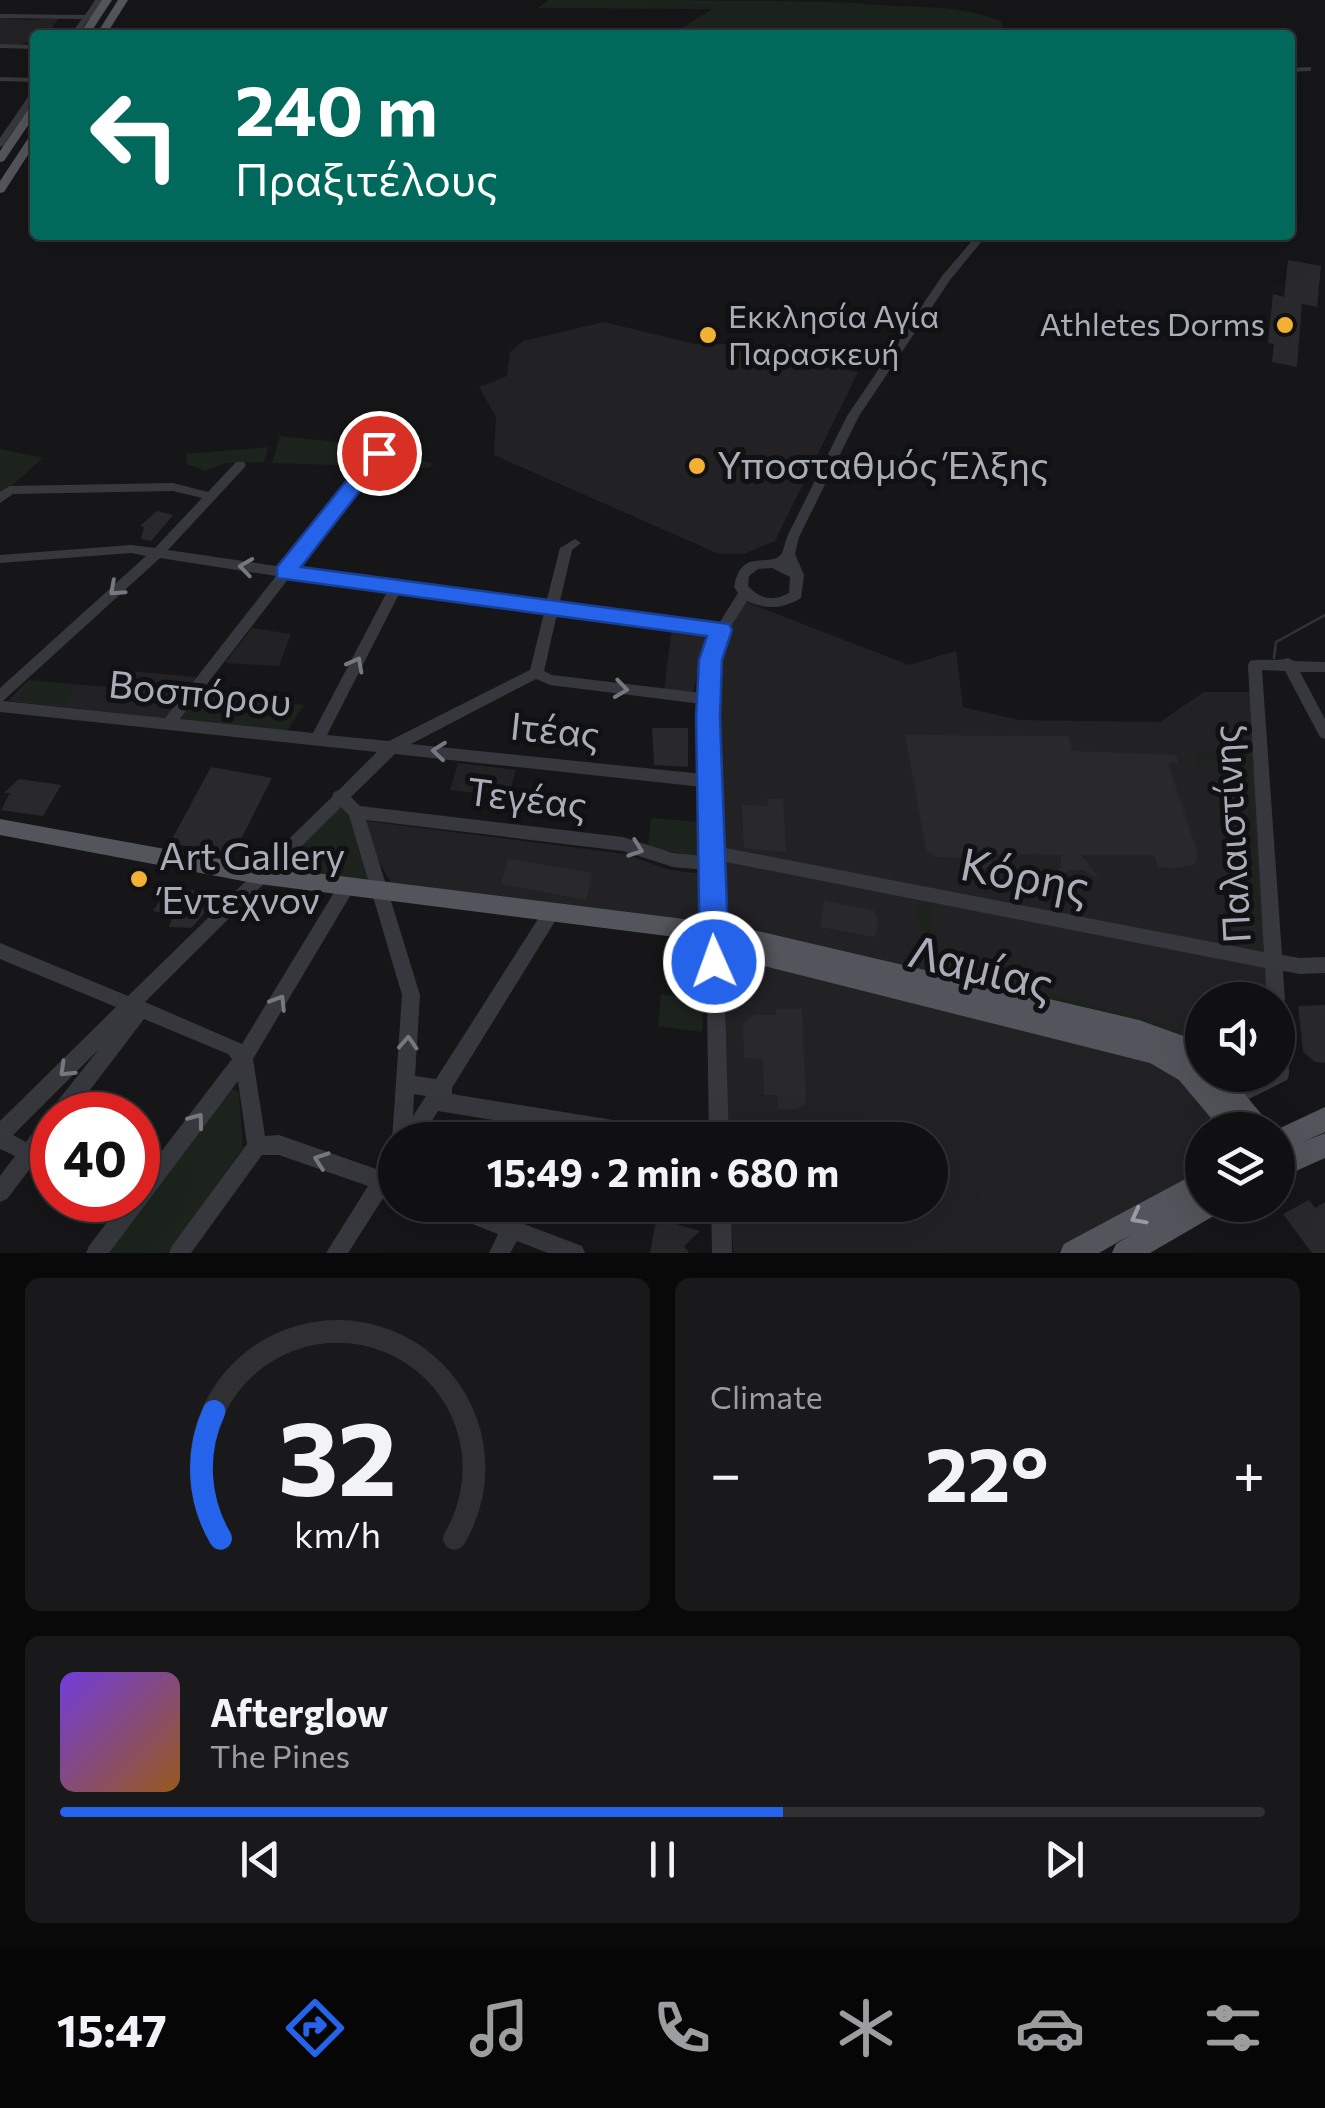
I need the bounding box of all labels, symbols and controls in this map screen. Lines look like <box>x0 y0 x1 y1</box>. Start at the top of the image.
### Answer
text: 240 m <box>235 65 438 150</box>
icon: left <box>70 70 200 200</box>
text: Πραξιτέλους <box>235 150 498 205</box>
place label: Εκκλησία Αγία Παρασκευή <box>728 295 939 372</box>
place label: Athletes Dorms <box>1040 303 1265 343</box>
marker: Athletes Dorms <box>1274 314 1296 336</box>
marker: Εκκλησία Αγία Παρασκευή <box>697 324 719 346</box>
pin <box>337 411 422 496</box>
icon: arrive <box>352 426 407 481</box>
place label: Υποσταθμός Έλξης <box>717 440 1049 487</box>
marker: Υποσταθμός Έλξης <box>686 455 708 477</box>
one-way arrow <box>238 557 255 578</box>
one-way arrow <box>109 577 128 595</box>
one-way arrow <box>344 657 363 675</box>
street label: Βοσπόρου <box>106 659 294 724</box>
one-way arrow <box>613 678 630 699</box>
street label: Ιτέας <box>508 700 602 757</box>
street label: Παλαιστίνης <box>1200 724 1259 945</box>
one-way arrow <box>430 741 446 762</box>
street label: Τεγέας <box>465 766 590 827</box>
place label: Art Gallery Έντεχνον <box>156 831 345 922</box>
street label: Κόρης <box>956 834 1094 913</box>
one-way arrow <box>627 837 644 858</box>
marker: Art Gallery Έντεχνον <box>128 868 150 890</box>
position arrow <box>662 910 766 1014</box>
street label: Λαμίας <box>904 921 1059 1010</box>
map controls <box>1185 982 1295 1222</box>
button: sound <box>1185 982 1295 1092</box>
one-way arrow <box>267 995 286 1013</box>
one-way arrow <box>397 1034 418 1050</box>
one-way arrow <box>59 1058 77 1076</box>
speed limit sign: 40 <box>30 1092 160 1222</box>
button: layers <box>1185 1112 1295 1222</box>
one-way arrow <box>186 1113 203 1131</box>
text: 15:49 · 2 min · 680 m <box>487 1148 839 1195</box>
one-way arrow <box>313 1151 330 1171</box>
one-way arrow <box>1130 1205 1148 1225</box>
text: Climate <box>710 1376 823 1416</box>
text: 32 <box>278 1390 397 1517</box>
text: 22° <box>925 1426 1049 1517</box>
text: − <box>710 1438 741 1505</box>
text: + <box>1233 1438 1265 1505</box>
text: km/h <box>294 1512 381 1555</box>
text: Afterglow <box>210 1688 388 1735</box>
text: The Pines <box>210 1735 350 1775</box>
icon: previous <box>233 1832 288 1887</box>
icon: pause <box>635 1832 690 1887</box>
icon: next <box>1037 1832 1092 1887</box>
icon: directions <box>280 1993 350 2063</box>
icon: music <box>464 1993 534 2063</box>
icon: phone <box>647 1993 717 2063</box>
icon: climate <box>831 1993 901 2063</box>
icon: car <box>1015 1993 1085 2063</box>
icon: filters <box>1198 1993 1268 2063</box>
text: 15:47 <box>57 2001 167 2056</box>

